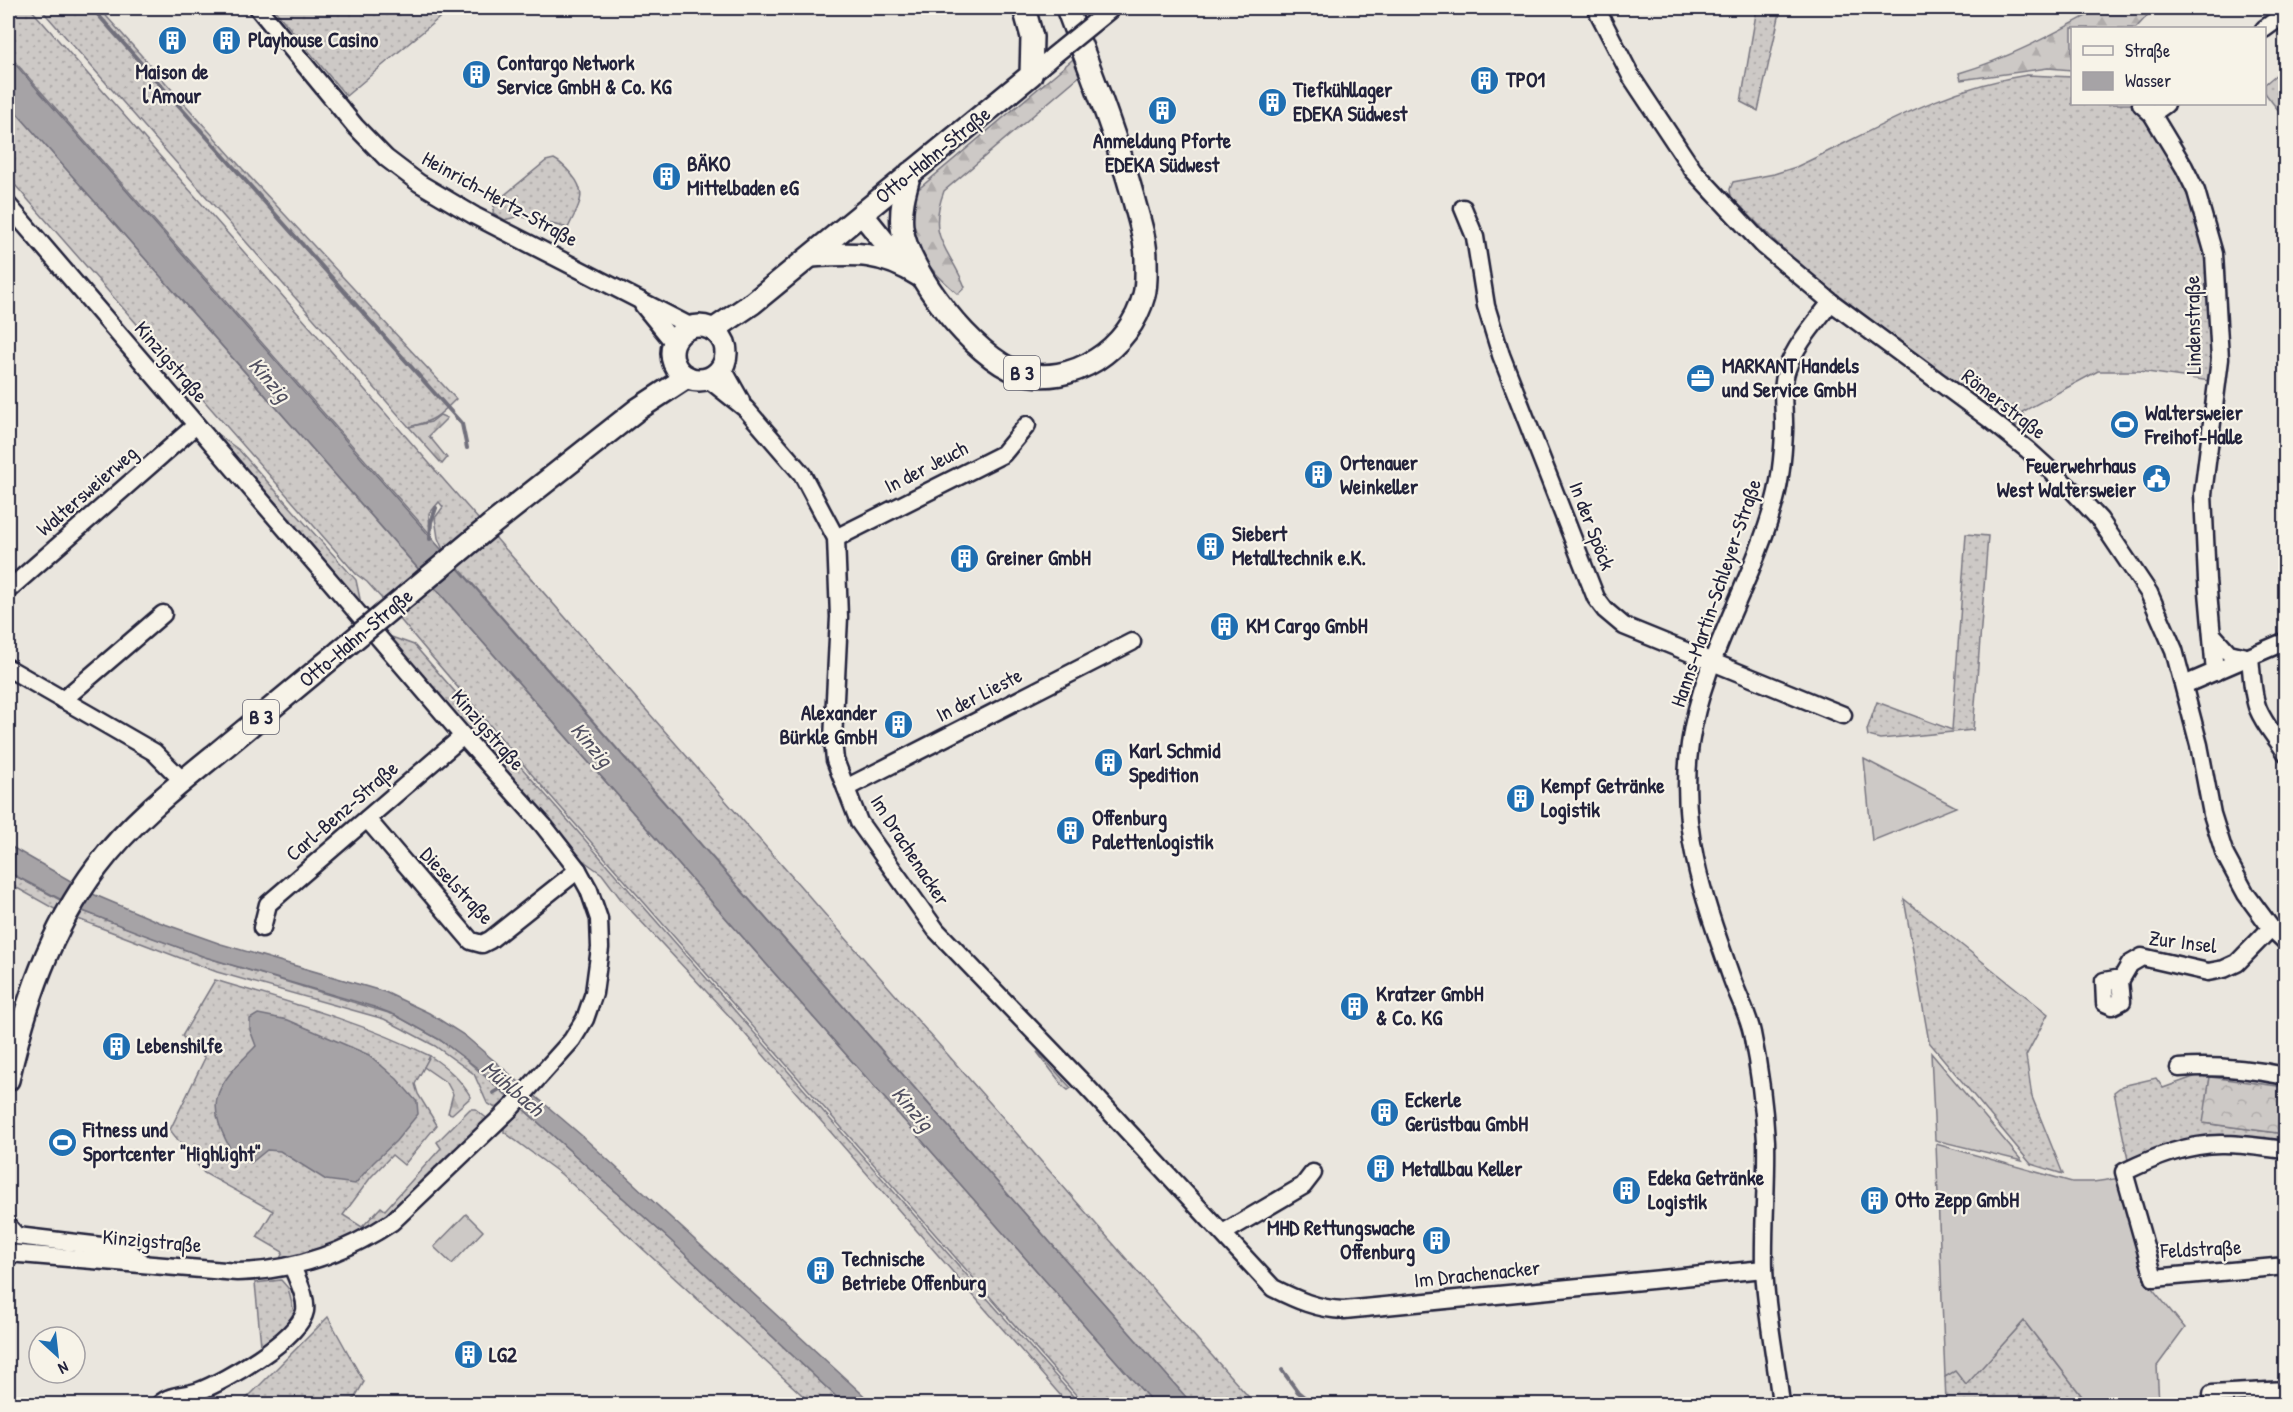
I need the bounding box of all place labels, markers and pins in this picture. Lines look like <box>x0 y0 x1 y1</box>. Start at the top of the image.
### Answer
building icon: Playhouse Casino <box>211 24 243 56</box>
building icon: Maison de l'Amour <box>156 25 188 57</box>
place label: Playhouse Casino <box>248 25 379 55</box>
place label: Contargo Network Service GmbH & Co. KG <box>497 48 672 101</box>
place label: Maison de l'Amour <box>136 57 209 110</box>
building icon: Contargo Network Service GmbH & Co. KG <box>460 59 492 91</box>
building icon: TPO1 <box>1469 64 1501 96</box>
place label: TPO1 <box>1505 65 1546 94</box>
place label: Tiefkühllager EDEKA Südwest <box>1292 75 1408 128</box>
building icon: Tiefkühllager EDEKA Südwest <box>1256 86 1288 118</box>
building icon: Anmeldung Pforte EDEKA Südwest <box>1146 94 1178 126</box>
place label: Anmeldung Pforte EDEKA Südwest <box>1093 126 1232 179</box>
place label: BÄKO Mittelbaden eG <box>687 149 800 202</box>
building icon: BÄKO Mittelbaden eG <box>650 160 682 192</box>
place label: MARKANT Handels und Service GmbH <box>1722 351 1859 404</box>
office icon: MARKANT Handels und Service GmbH <box>1685 362 1717 394</box>
place label: Waltersweier Freihof-Halle <box>2144 398 2244 451</box>
sports icon: Waltersweier Freihof-Halle <box>2108 409 2140 441</box>
place label: Ortenauer Weinkeller <box>1340 448 1419 501</box>
place label: Feuerwehrhaus West Waltersweier <box>1997 451 2137 504</box>
building icon: Ortenauer Weinkeller <box>1303 459 1335 491</box>
public building icon: Feuerwehrhaus West Waltersweier <box>2141 462 2173 494</box>
place label: Siebert Metalltechnik e.K. <box>1232 519 1366 572</box>
building icon: Siebert Metalltechnik e.K. <box>1195 530 1227 562</box>
building icon: Greiner GmbH <box>949 542 981 574</box>
place label: Greiner GmbH <box>986 543 1091 572</box>
building icon: KM Cargo GmbH <box>1209 610 1241 642</box>
place label: KM Cargo GmbH <box>1246 611 1368 641</box>
place label: Alexander Bürkle GmbH <box>780 698 878 751</box>
building icon: Alexander Bürkle GmbH <box>882 709 914 741</box>
place label: Karl Schmid Spedition <box>1129 736 1221 790</box>
building icon: Karl Schmid Spedition <box>1092 747 1124 779</box>
place label: Kempf Getränke Logistik <box>1541 771 1665 825</box>
building icon: Kempf Getränke Logistik <box>1504 782 1536 814</box>
place label: Offenburg Palettenlogistik <box>1092 803 1214 857</box>
building icon: Offenburg Palettenlogistik <box>1055 814 1087 846</box>
place label: Kratzer GmbH & Co. KG <box>1376 979 1484 1032</box>
building icon: Kratzer GmbH & Co. KG <box>1339 990 1371 1022</box>
building icon: Lebenshilfe <box>100 1030 132 1062</box>
place label: Lebenshilfe <box>137 1031 223 1060</box>
place label: Eckerle Gerüstbau GmbH <box>1405 1085 1528 1138</box>
building icon: Eckerle Gerüstbau GmbH <box>1368 1096 1400 1128</box>
place label: Fitness und Sportcenter "Highlight" <box>82 1115 261 1169</box>
sports icon: Fitness und Sportcenter "Highlight" <box>46 1126 78 1158</box>
building icon: Metallbau Keller <box>1365 1153 1397 1185</box>
place label: Metallbau Keller <box>1402 1154 1523 1183</box>
place label: Edeka Getränke Logistik <box>1648 1163 1765 1217</box>
building icon: Edeka Getränke Logistik <box>1611 1174 1643 1206</box>
building icon: Otto Zepp GmbH <box>1858 1184 1890 1216</box>
place label: Otto Zepp GmbH <box>1895 1185 2019 1215</box>
place label: MHD Rettungswache Offenburg <box>1267 1213 1416 1267</box>
building icon: MHD Rettungswache Offenburg <box>1420 1224 1452 1256</box>
place label: Technische Betriebe Offenburg <box>841 1244 986 1298</box>
building icon: Technische Betriebe Offenburg <box>805 1255 837 1287</box>
building icon: LG2 <box>452 1339 484 1371</box>
place label: LG2 <box>489 1340 517 1369</box>

